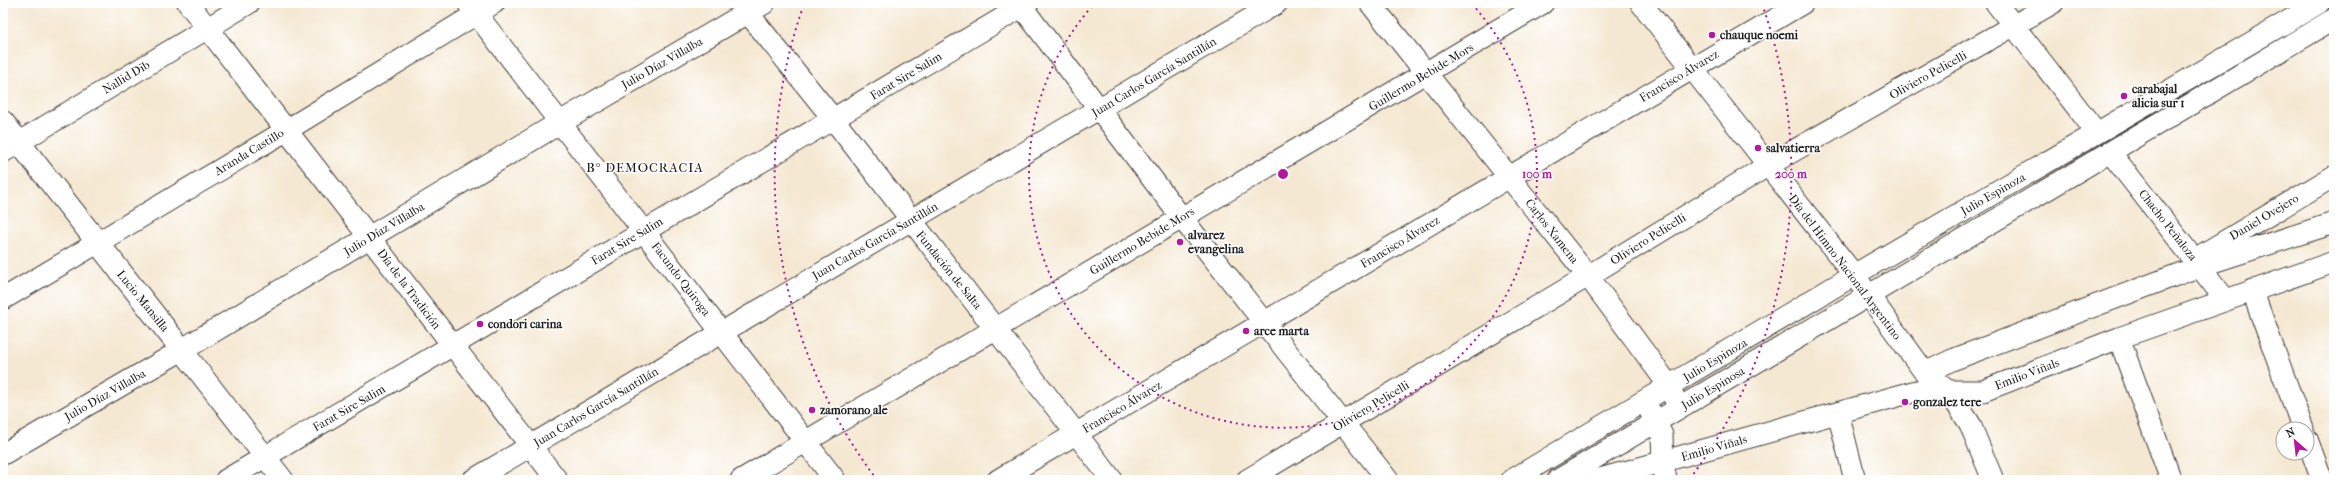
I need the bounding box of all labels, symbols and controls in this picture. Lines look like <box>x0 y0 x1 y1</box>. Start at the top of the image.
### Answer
place label: chauque noemi <box>1720 28 1799 43</box>
marker: chauque noemi <box>1707 30 1717 40</box>
street label: Julio Díaz Villalba <box>618 34 705 92</box>
street label: Juan Carlos García Santillán <box>1088 34 1219 120</box>
street label: Guillermo Bebide Mors <box>1366 40 1476 114</box>
street label: Francisco Álvarez <box>1636 46 1722 105</box>
street label: Oliviero Pelicelli <box>1887 48 1970 102</box>
street label: Farat Sire Salim <box>868 49 944 103</box>
street label: Nallid Dib <box>100 57 152 97</box>
place label: carabajal alicia sur 1 <box>2132 82 2184 110</box>
marker: carabajal alicia sur 1 <box>2119 91 2129 101</box>
street label: Aranda Castillo <box>211 126 286 179</box>
place label: salvatierra <box>1766 141 1820 155</box>
marker: salvatierra <box>1753 143 1763 153</box>
district label: B° DEMOCRACIA <box>586 160 704 175</box>
centre of rings <box>1276 167 1290 181</box>
text: 100 m <box>1522 167 1553 181</box>
text: 200 m <box>1775 167 1808 181</box>
street label: Julio Espinoza <box>1957 170 2028 219</box>
street label: Chacho Peñaloza <box>2136 187 2200 264</box>
street label: Daniel Ovejero <box>2227 191 2301 243</box>
street label: Día del Himno Nacional Argentino <box>1786 192 1904 342</box>
street label: Carlos Xamena <box>1522 196 1582 266</box>
street label: Julio Díaz Villalba <box>340 199 427 259</box>
street label: Juan Carlos García Santillán <box>809 199 940 283</box>
street label: Guillermo Bebide Mors <box>1087 204 1197 278</box>
street label: Oliviero Pelicelli <box>1608 210 1689 268</box>
street label: Francisco Álvarez <box>1357 212 1443 271</box>
street label: Farat Sire Salim <box>589 214 665 268</box>
street label: Fundación de Salta <box>913 228 985 312</box>
place label: alvarez evangelina <box>1188 228 1244 257</box>
marker: alvarez evangelina <box>1175 237 1185 247</box>
street label: Facundo Quiroga <box>649 239 714 319</box>
street label: Día de la Tradición <box>374 246 444 332</box>
street label: Lucio Mansilla <box>114 267 172 335</box>
place label: condori carina <box>488 317 562 331</box>
marker: condori carina <box>475 319 485 329</box>
place label: arce marta <box>1254 324 1309 338</box>
marker: arce marta <box>1241 326 1251 336</box>
street label: Julio Espinoza <box>1680 335 1750 385</box>
street label: Emilio Viñals <box>1993 355 2062 393</box>
street label: Julio Espinosa <box>1678 363 1748 413</box>
street label: Juan Carlos García Santillán <box>530 364 661 450</box>
street label: Julio Díaz Villalba <box>61 366 148 424</box>
street label: Francisco Álvarez <box>1079 377 1165 436</box>
street label: Oliviero Pelicelli <box>1330 378 1412 434</box>
street label: Farat Sire Salim <box>310 382 388 434</box>
place label: gonzalez tere <box>1913 395 1982 410</box>
marker: gonzalez tere <box>1900 397 1910 407</box>
place label: zamorano ale <box>819 403 888 417</box>
marker: zamorano ale <box>807 405 817 415</box>
north arrow <box>2275 421 2315 461</box>
text: N <box>2284 425 2298 440</box>
street label: Emilio Viñals <box>1679 432 1749 464</box>

